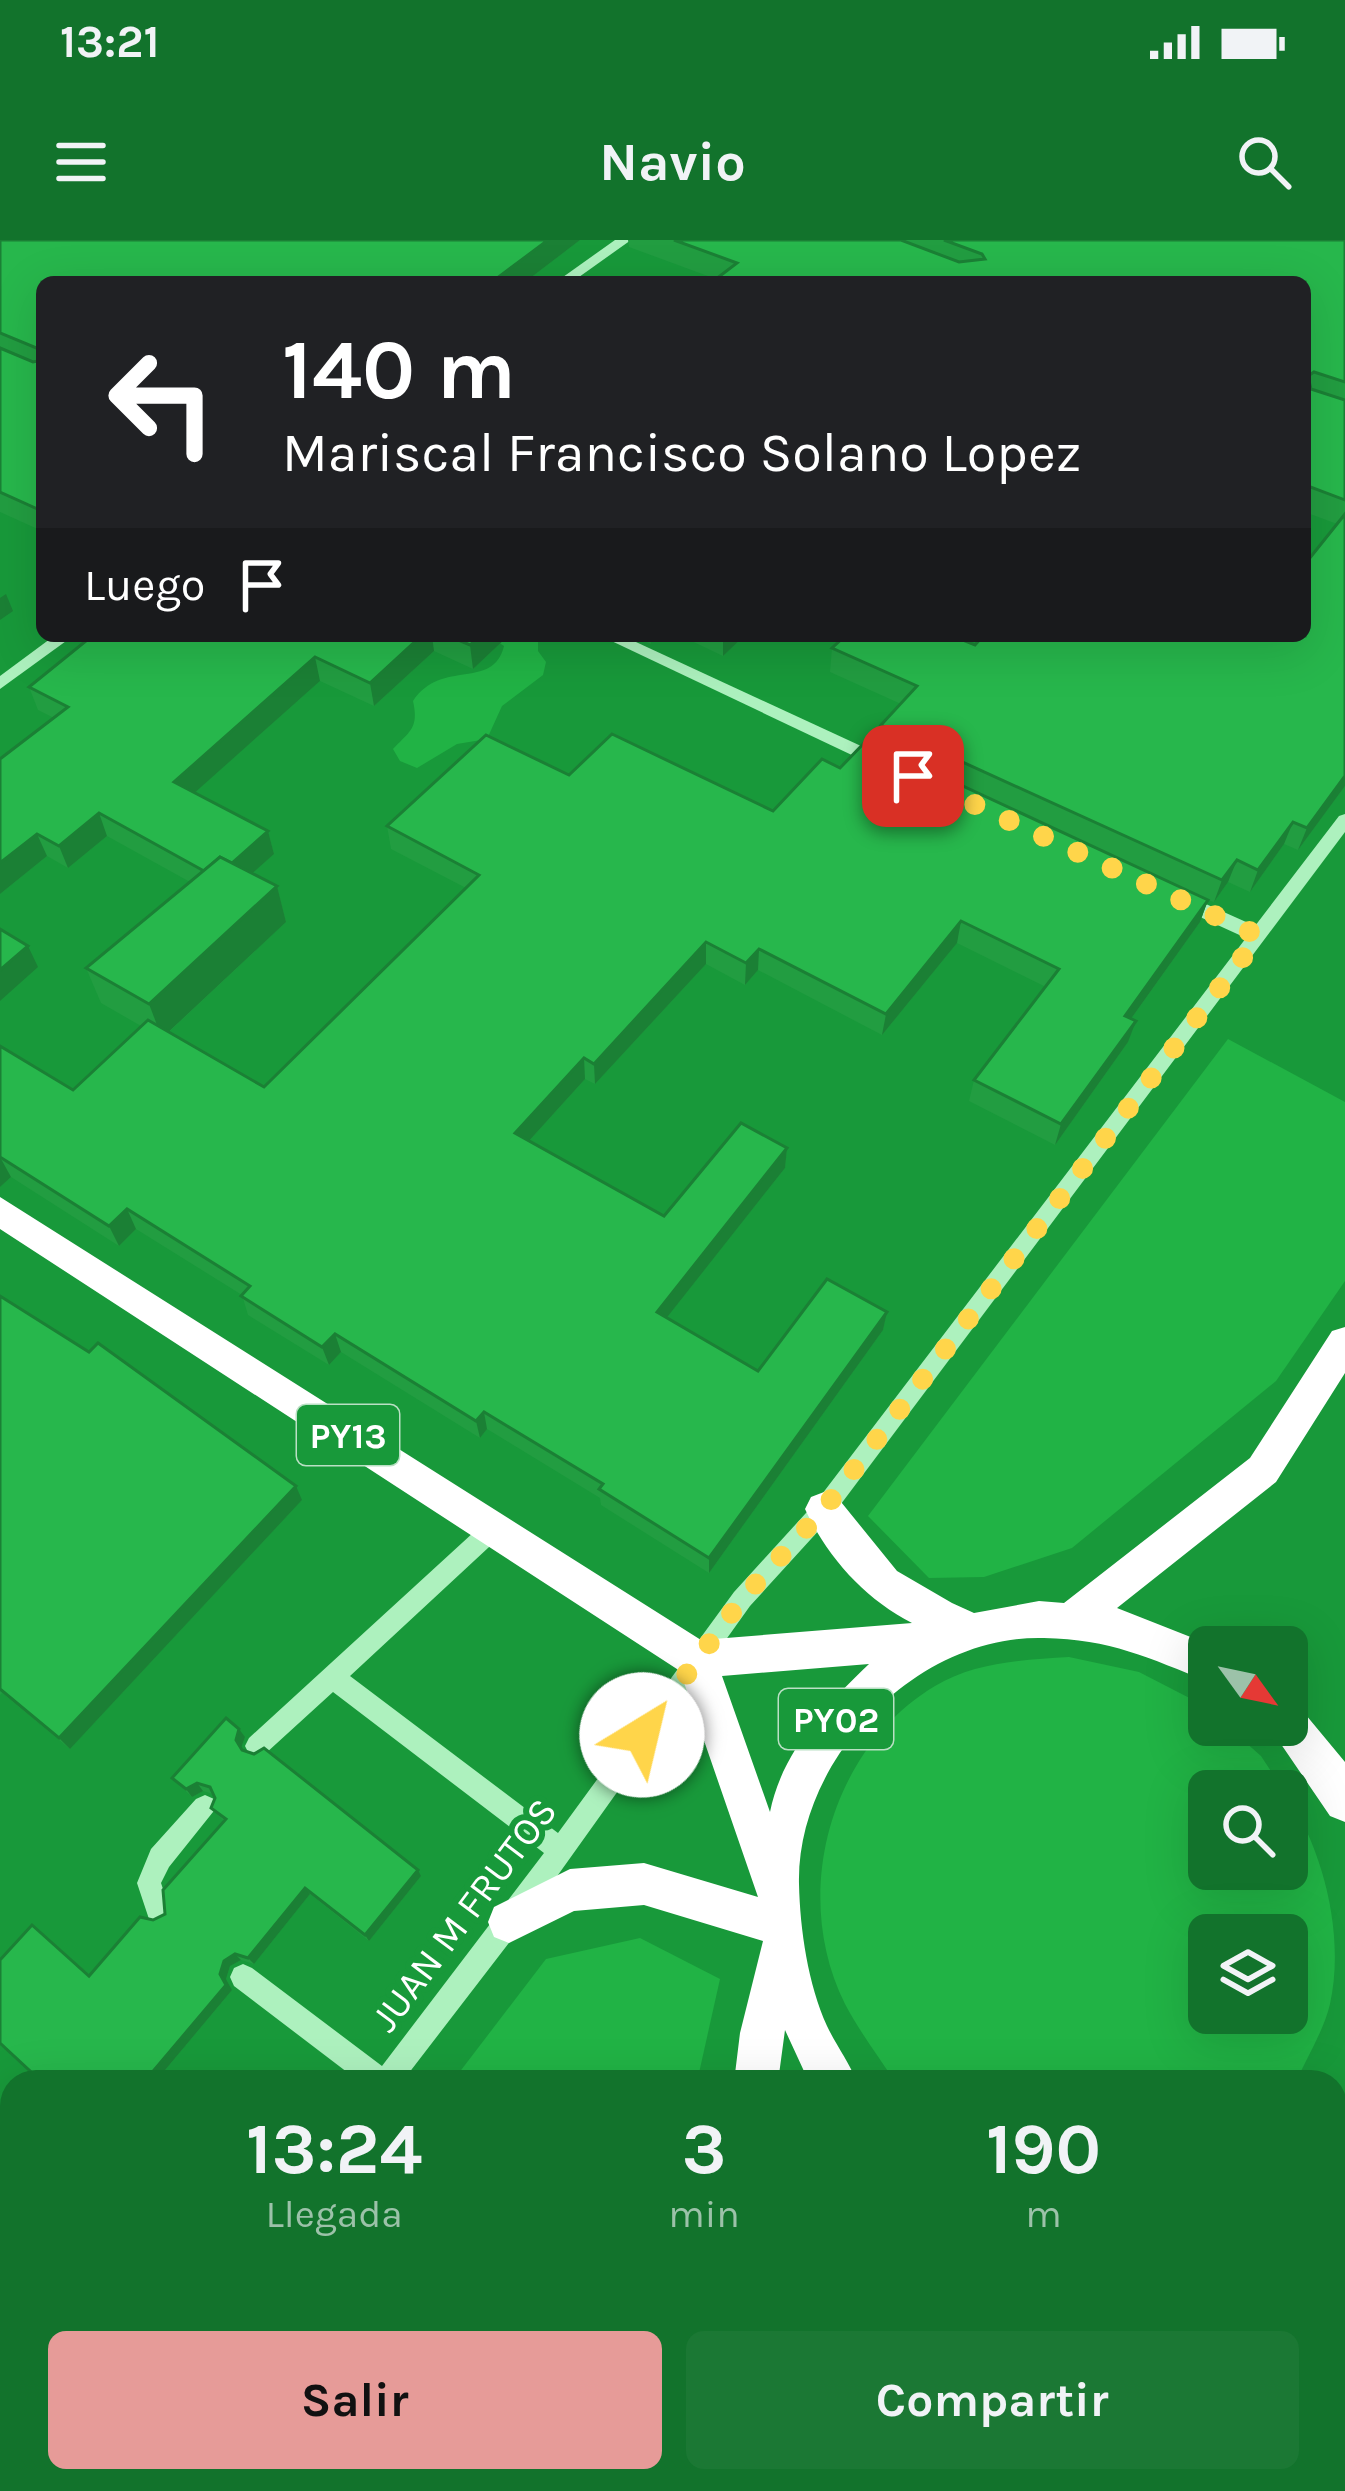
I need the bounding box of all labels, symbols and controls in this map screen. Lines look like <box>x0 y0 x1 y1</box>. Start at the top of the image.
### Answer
text: 13:21 <box>60 16 159 68</box>
icon: menu <box>48 129 114 195</box>
icon: search <box>1231 129 1297 195</box>
text: Navio <box>599 130 746 194</box>
text: 140 m <box>282 321 516 419</box>
icon: left <box>84 324 240 480</box>
text: Mariscal Francisco Solano Lopez <box>282 421 1081 485</box>
icon: arrive <box>229 552 295 618</box>
text: Luego <box>84 559 205 611</box>
pin <box>862 725 964 827</box>
icon: arrive <box>880 743 946 809</box>
road number: PY13 <box>297 1405 399 1465</box>
north arrow <box>1188 1626 1308 1746</box>
map controls <box>1188 1626 1308 2034</box>
position arrow <box>579 1672 705 1798</box>
road number: PY02 <box>779 1689 893 1749</box>
button: search <box>1188 1770 1308 1890</box>
street label: JUAN M FRUTOS <box>361 1789 566 2040</box>
button: layers <box>1188 1914 1308 2034</box>
text: 13:24 <box>246 2107 422 2191</box>
text: 3 <box>682 2107 726 2191</box>
text: 190 <box>986 2107 1101 2191</box>
text: Llegada <box>265 2191 403 2237</box>
text: min <box>668 2191 740 2237</box>
text: m <box>1025 2191 1062 2237</box>
button: Salir <box>48 2331 662 2469</box>
button: Compartir <box>686 2331 1299 2469</box>

